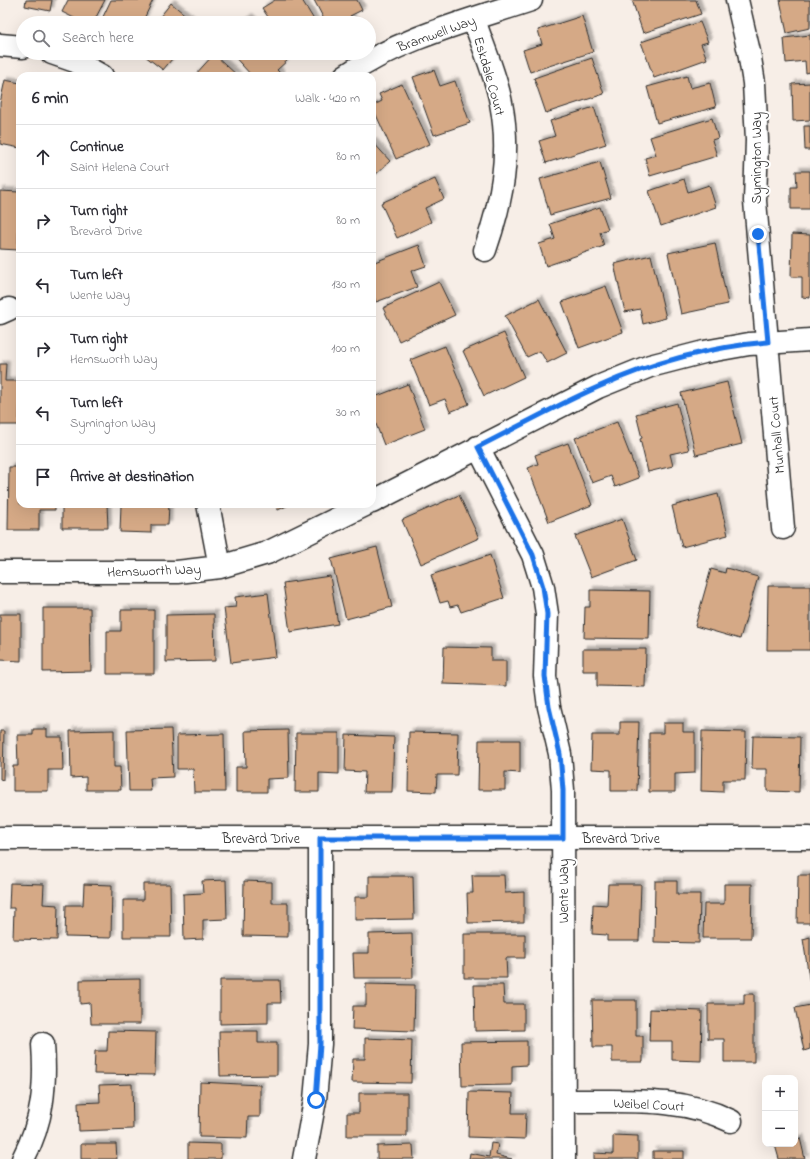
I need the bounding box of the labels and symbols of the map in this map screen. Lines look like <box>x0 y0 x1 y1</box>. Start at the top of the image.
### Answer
street label: Bramwell Way <box>393 10 479 60</box>
street label: Eskdale Court <box>467 34 510 119</box>
street label: Symington Way <box>747 112 769 204</box>
route end <box>749 225 767 243</box>
street label: Munhall Court <box>764 395 791 475</box>
street label: Hemsworth Way <box>107 559 202 585</box>
street label: Brevard Drive <box>221 829 301 850</box>
street label: Brevard Drive <box>581 829 661 850</box>
street label: Wente Way <box>554 858 576 923</box>
route start <box>307 1091 325 1109</box>
street label: Weibel Court <box>613 1093 685 1118</box>

